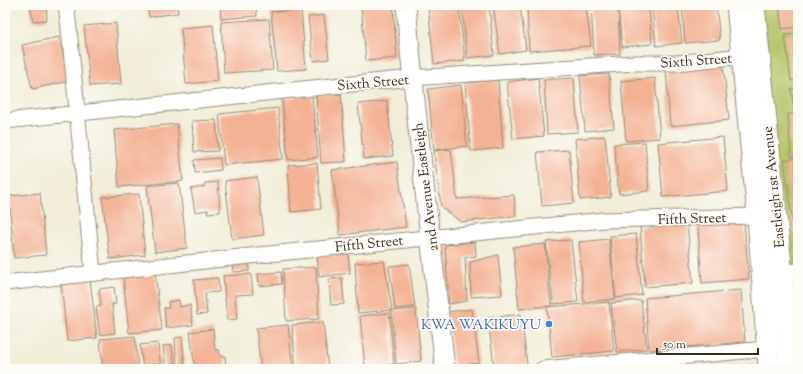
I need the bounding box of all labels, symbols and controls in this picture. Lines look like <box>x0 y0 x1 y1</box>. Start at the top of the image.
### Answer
street label: Sixth Street <box>660 49 733 74</box>
street label: Sixth Street <box>336 71 410 97</box>
street label: 2nd Avenue Eastleigh <box>409 121 445 252</box>
street label: Eastleigh 1st Avenue <box>759 125 791 249</box>
street label: Fifth Street <box>657 209 727 231</box>
street label: Fifth Street <box>334 231 405 259</box>
place label: KWA WAKIKUYU <box>421 316 542 336</box>
marker: KWA WAKIKUYU <box>544 319 554 329</box>
scale bar <box>657 330 758 356</box>
text: 50 m <box>662 336 686 354</box>

